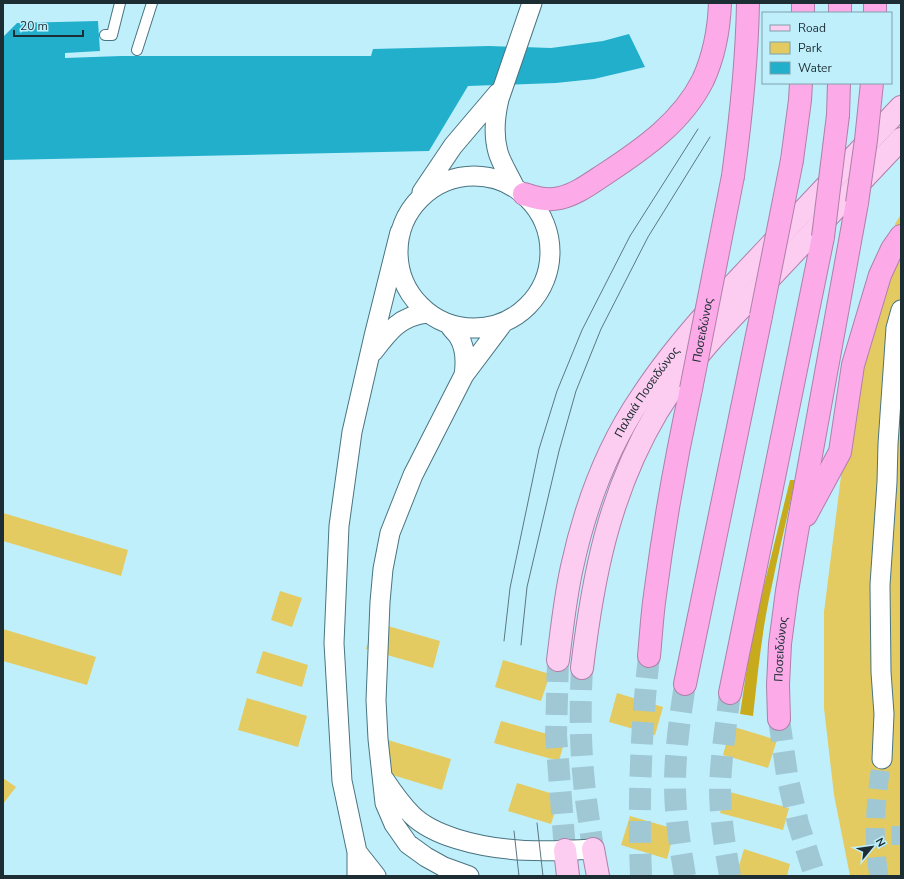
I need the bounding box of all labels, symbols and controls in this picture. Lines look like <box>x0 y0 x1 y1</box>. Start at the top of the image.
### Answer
scale bar <box>14 12 83 38</box>
legend <box>762 12 892 84</box>
text: 20 m <box>20 18 48 34</box>
text: Road <box>798 20 826 36</box>
text: Park <box>798 40 823 56</box>
text: Water <box>798 60 832 76</box>
street label: Ποσειδώνος <box>688 296 717 364</box>
street label: Παλαιά Ποσειδώνος <box>611 343 683 440</box>
street label: Ποσειδώνος <box>770 615 792 682</box>
north arrow <box>852 827 892 867</box>
text: N <box>872 835 889 850</box>

